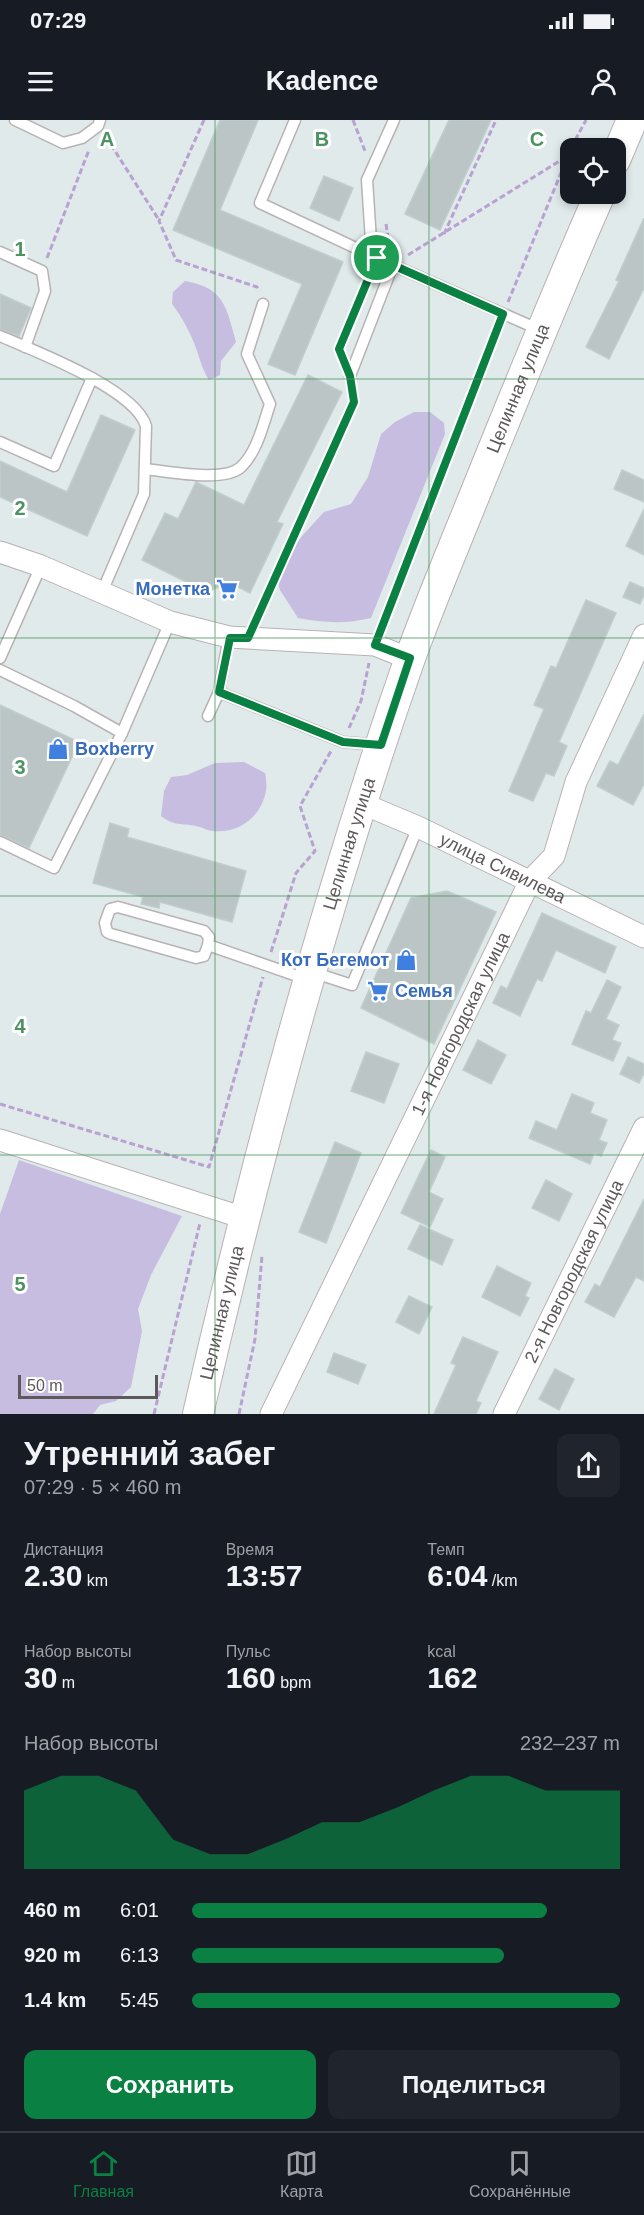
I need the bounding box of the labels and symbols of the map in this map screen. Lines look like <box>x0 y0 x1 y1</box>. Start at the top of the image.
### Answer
text: A <box>100 128 114 150</box>
text: B <box>315 128 329 150</box>
text: C <box>530 128 544 150</box>
pin <box>351 232 402 283</box>
text: 1 <box>14 238 26 260</box>
street label: Целинная улица <box>483 320 554 456</box>
text: 2 <box>14 497 26 519</box>
supermarket icon: Монетка <box>215 577 239 601</box>
place label: Монетка <box>136 579 211 599</box>
shop icon: Boxberry <box>46 737 70 761</box>
place label: Boxberry <box>75 739 154 759</box>
text: 3 <box>14 756 26 778</box>
street label: Целинная улица <box>319 774 379 912</box>
street label: улица Сивилева <box>437 829 570 908</box>
street label: 1-я Новгородская улица <box>408 928 514 1119</box>
shop icon: Кот Бегемот <box>394 948 418 972</box>
place label: Кот Бегемот <box>281 950 389 970</box>
supermarket icon: Семья <box>366 979 390 1003</box>
place label: Семья <box>395 981 453 1001</box>
text: 4 <box>14 1015 26 1037</box>
street label: 2-я Новгородская улица <box>521 1176 628 1366</box>
street label: Целинная улица <box>196 1243 248 1382</box>
text: 5 <box>14 1273 26 1295</box>
scale bar <box>18 1372 158 1400</box>

